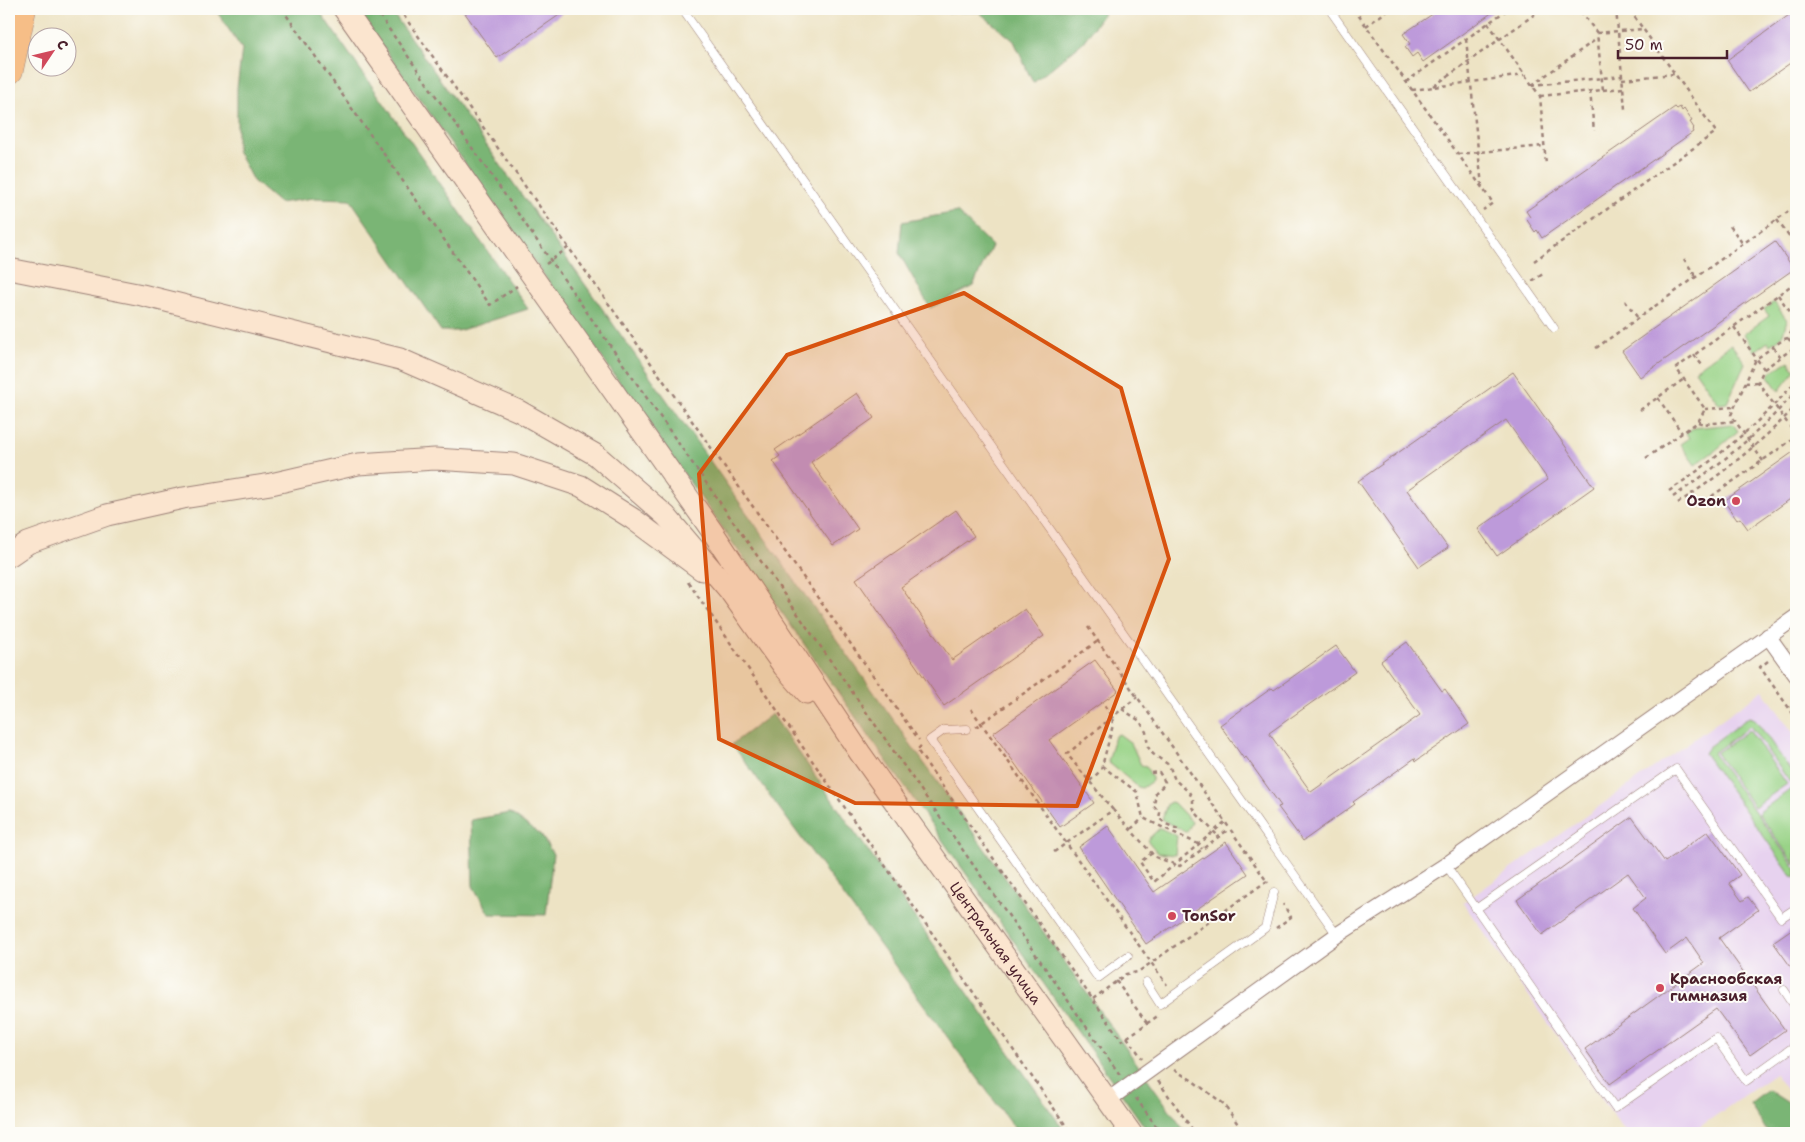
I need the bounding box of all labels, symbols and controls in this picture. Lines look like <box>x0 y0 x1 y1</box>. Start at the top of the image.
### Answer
north arrow <box>28 28 78 78</box>
scale bar <box>1618 28 1726 60</box>
text: 50 m <box>1625 35 1663 55</box>
text: С <box>53 36 72 53</box>
place label: Ozon <box>1686 491 1726 511</box>
marker: Ozon <box>1730 495 1742 507</box>
street label: Центральная улица <box>945 878 1047 1009</box>
place label: TonSor <box>1182 906 1236 926</box>
marker: TonSor <box>1166 910 1178 922</box>
place label: Краснообская гимназия <box>1670 969 1782 1006</box>
marker: Краснообская гимназия <box>1654 982 1666 994</box>

